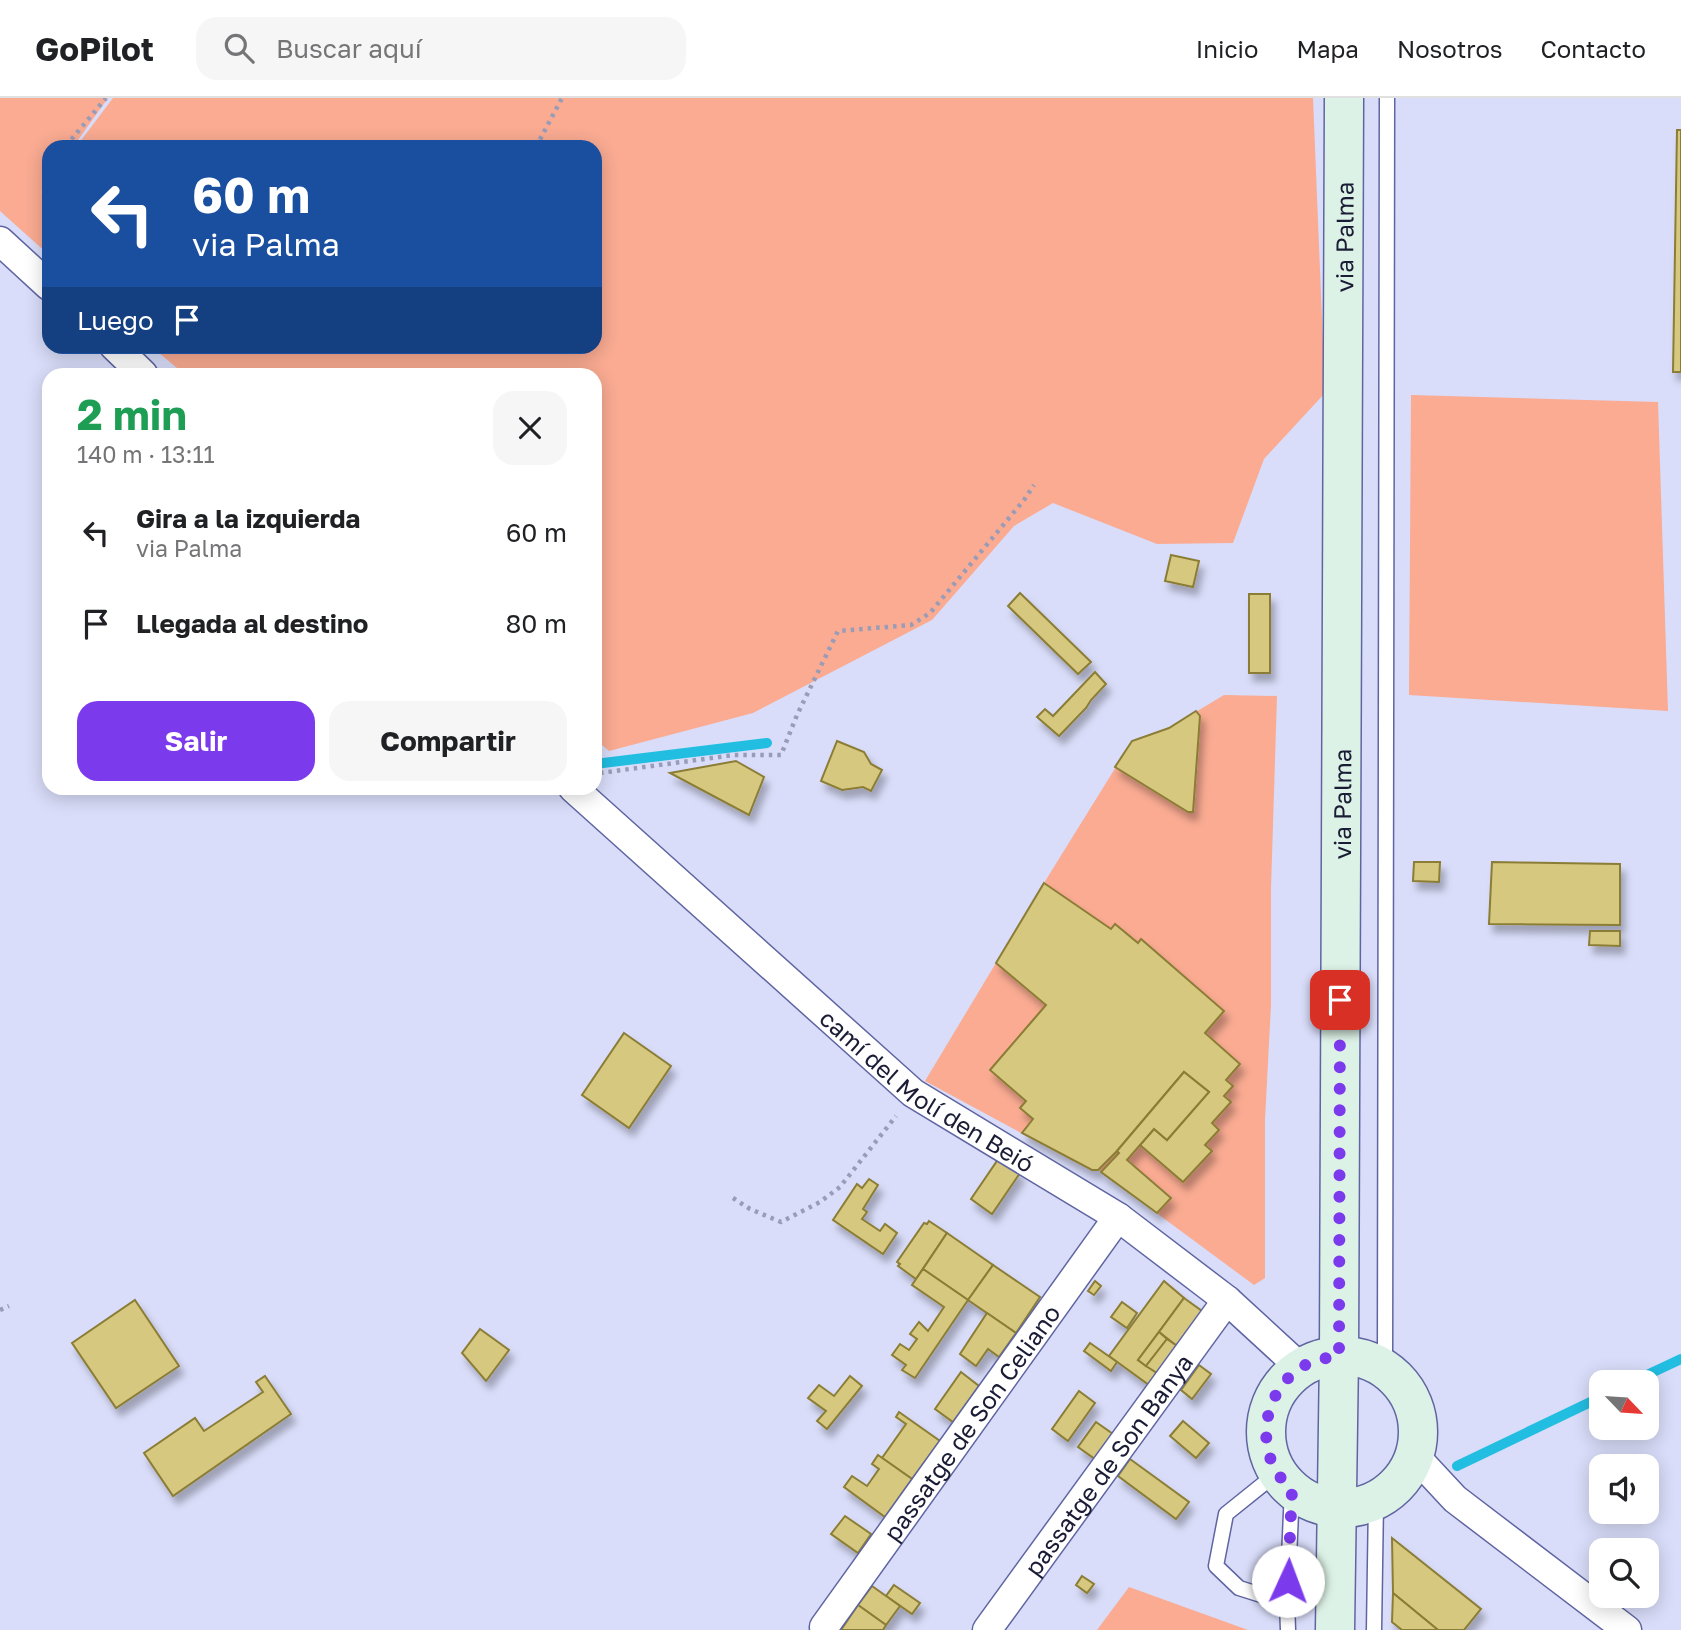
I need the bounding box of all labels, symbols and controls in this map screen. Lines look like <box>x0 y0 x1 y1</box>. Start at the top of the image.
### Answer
search box <box>196 17 686 80</box>
text: GoPilot <box>35 29 154 68</box>
icon: search <box>220 29 258 67</box>
text: Buscar aquí <box>276 33 422 64</box>
text: Inicio <box>1196 34 1258 63</box>
text: Mapa <box>1296 34 1359 63</box>
text: Nosotros <box>1397 34 1503 63</box>
text: Contacto <box>1541 34 1646 63</box>
text: 60 m <box>192 165 310 224</box>
icon: left <box>77 168 168 259</box>
street label: via Palma <box>1329 181 1358 293</box>
text: via Palma <box>192 225 340 263</box>
icon: arrive <box>168 301 206 339</box>
text: Luego <box>77 305 154 336</box>
text: 2 min <box>77 389 187 439</box>
button: close <box>493 391 567 465</box>
text: 140 m · 13:11 <box>77 440 215 468</box>
text: Gira a la izquierda <box>136 503 360 534</box>
icon: left <box>77 514 115 552</box>
text: 60 m <box>506 517 567 548</box>
text: via Palma <box>136 534 242 562</box>
icon: arrive <box>77 605 115 643</box>
text: Llegada al destino <box>136 608 368 639</box>
text: 80 m <box>506 608 567 639</box>
button: Salir <box>77 701 315 781</box>
button: Compartir <box>329 701 567 781</box>
street label: via Palma <box>1326 748 1356 860</box>
pin <box>1310 970 1370 1030</box>
icon: arrive <box>1321 981 1359 1019</box>
street label: camí del Molí den Beió <box>815 1003 1040 1178</box>
street label: passatge de Son Celiano <box>876 1298 1065 1546</box>
street label: passatge de Son Banya <box>1017 1348 1198 1581</box>
north arrow <box>1589 1370 1659 1440</box>
map controls <box>1589 1370 1659 1608</box>
button: sound <box>1589 1454 1659 1524</box>
button: search <box>1589 1538 1659 1608</box>
position arrow <box>1251 1544 1325 1618</box>

